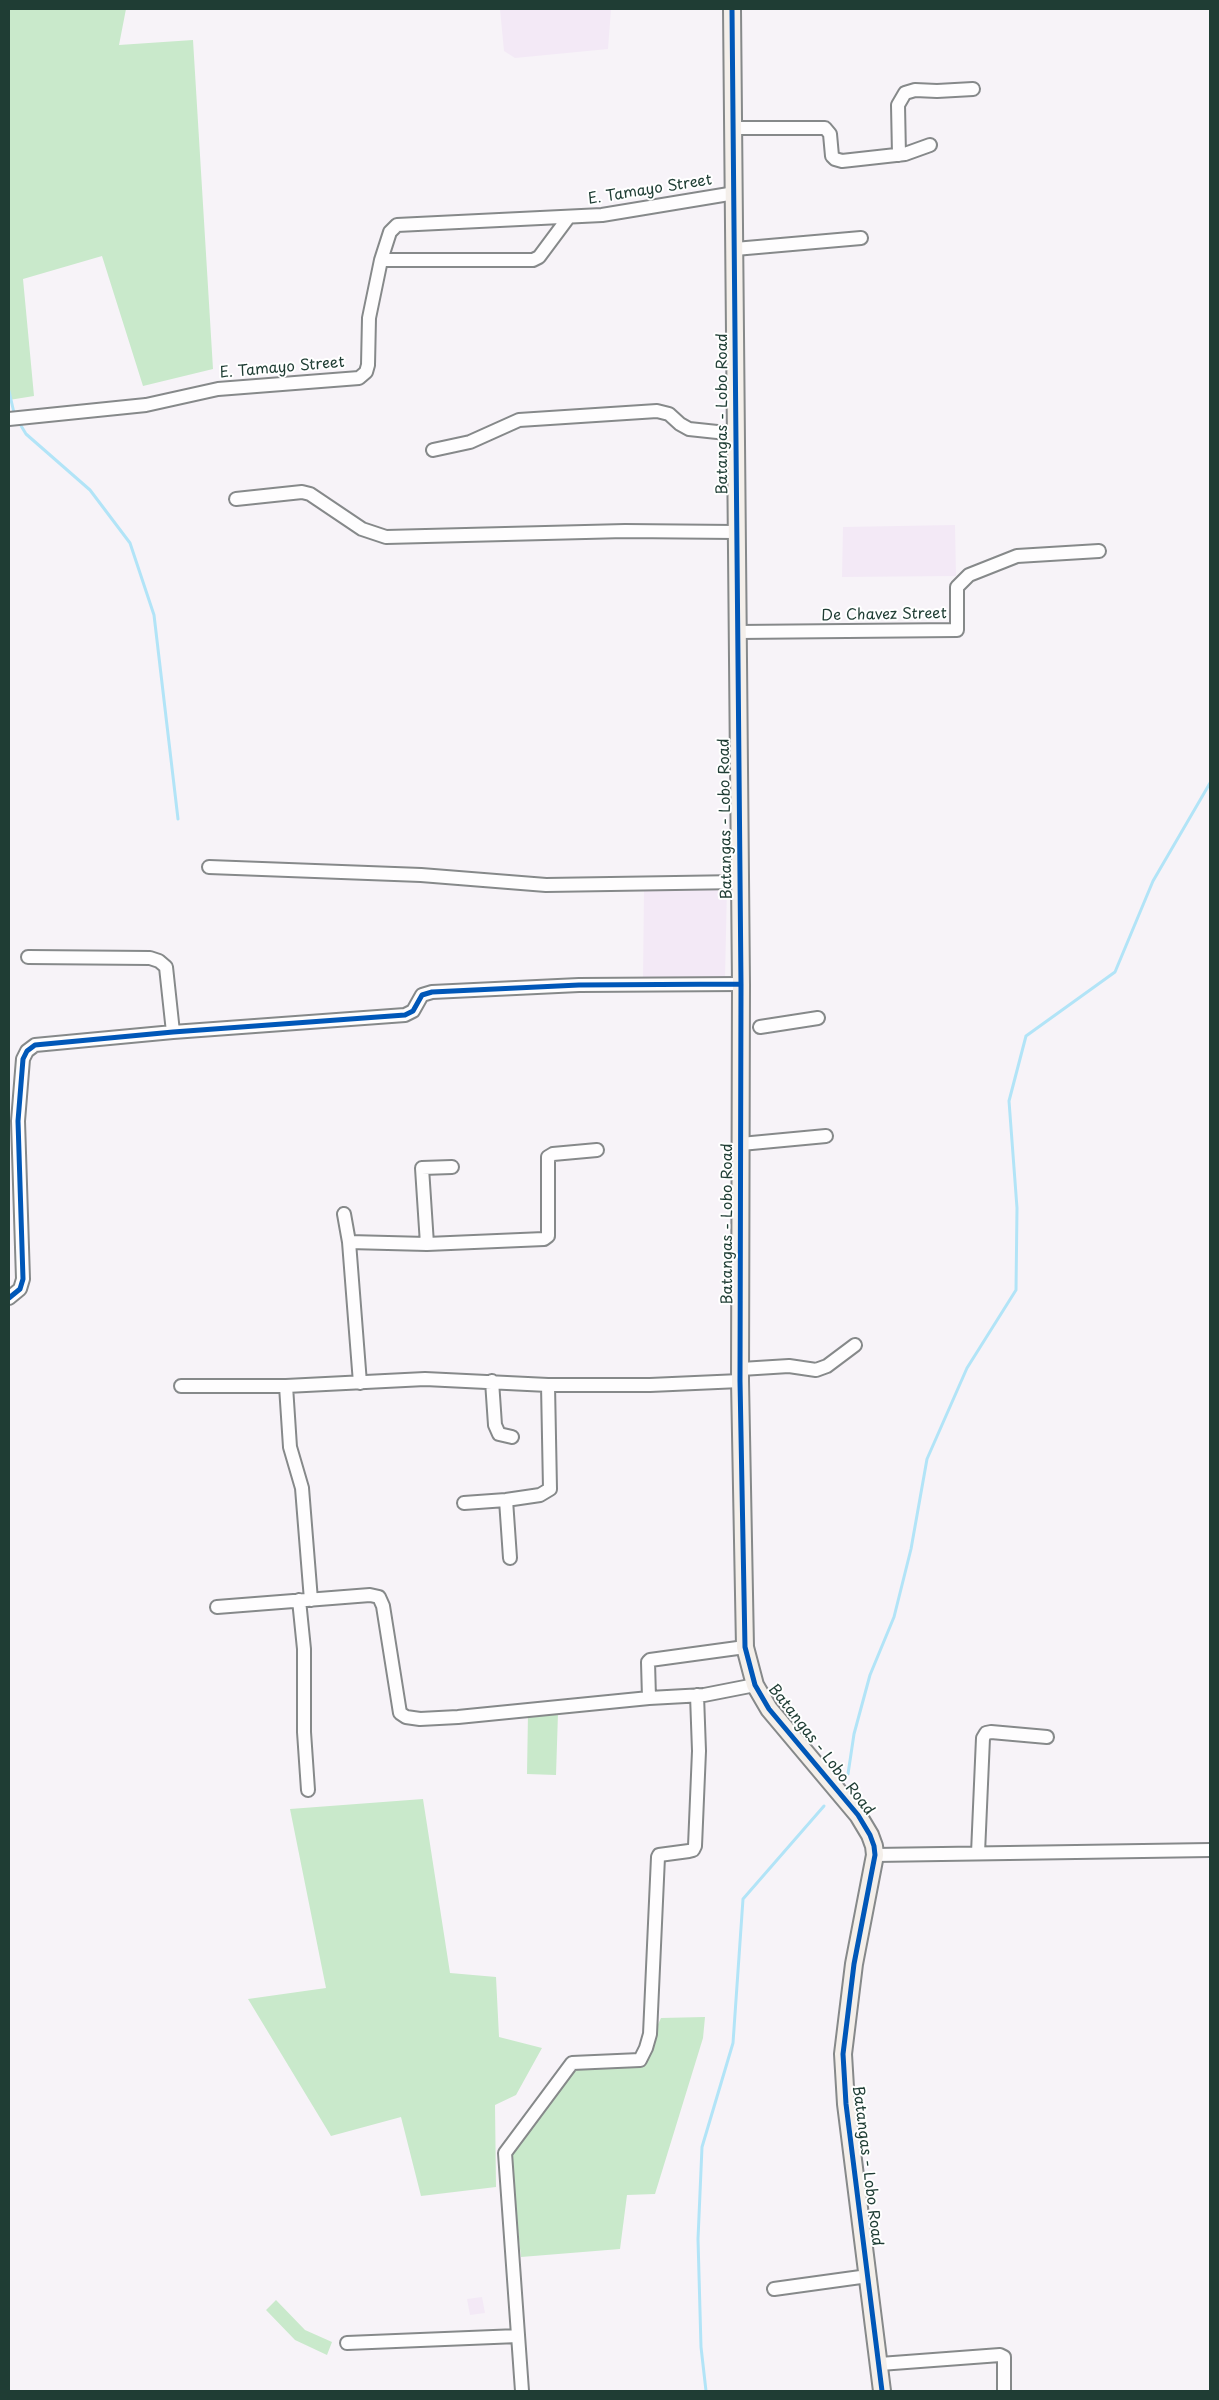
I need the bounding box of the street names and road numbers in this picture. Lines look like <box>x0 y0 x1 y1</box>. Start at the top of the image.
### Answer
street label: E. Tamayo Street <box>587 171 713 209</box>
street label: Batangas - Lobo Road <box>714 333 732 495</box>
street label: E. Tamayo Street <box>219 354 345 382</box>
street label: De Chavez Street <box>821 605 947 625</box>
street label: Batangas - Lobo Road <box>716 738 736 900</box>
street label: Batangas - Lobo Road <box>719 1143 737 1305</box>
street label: Batangas - Lobo Road <box>764 1681 878 1819</box>
street label: Batangas - Lobo Road <box>848 2085 886 2247</box>

